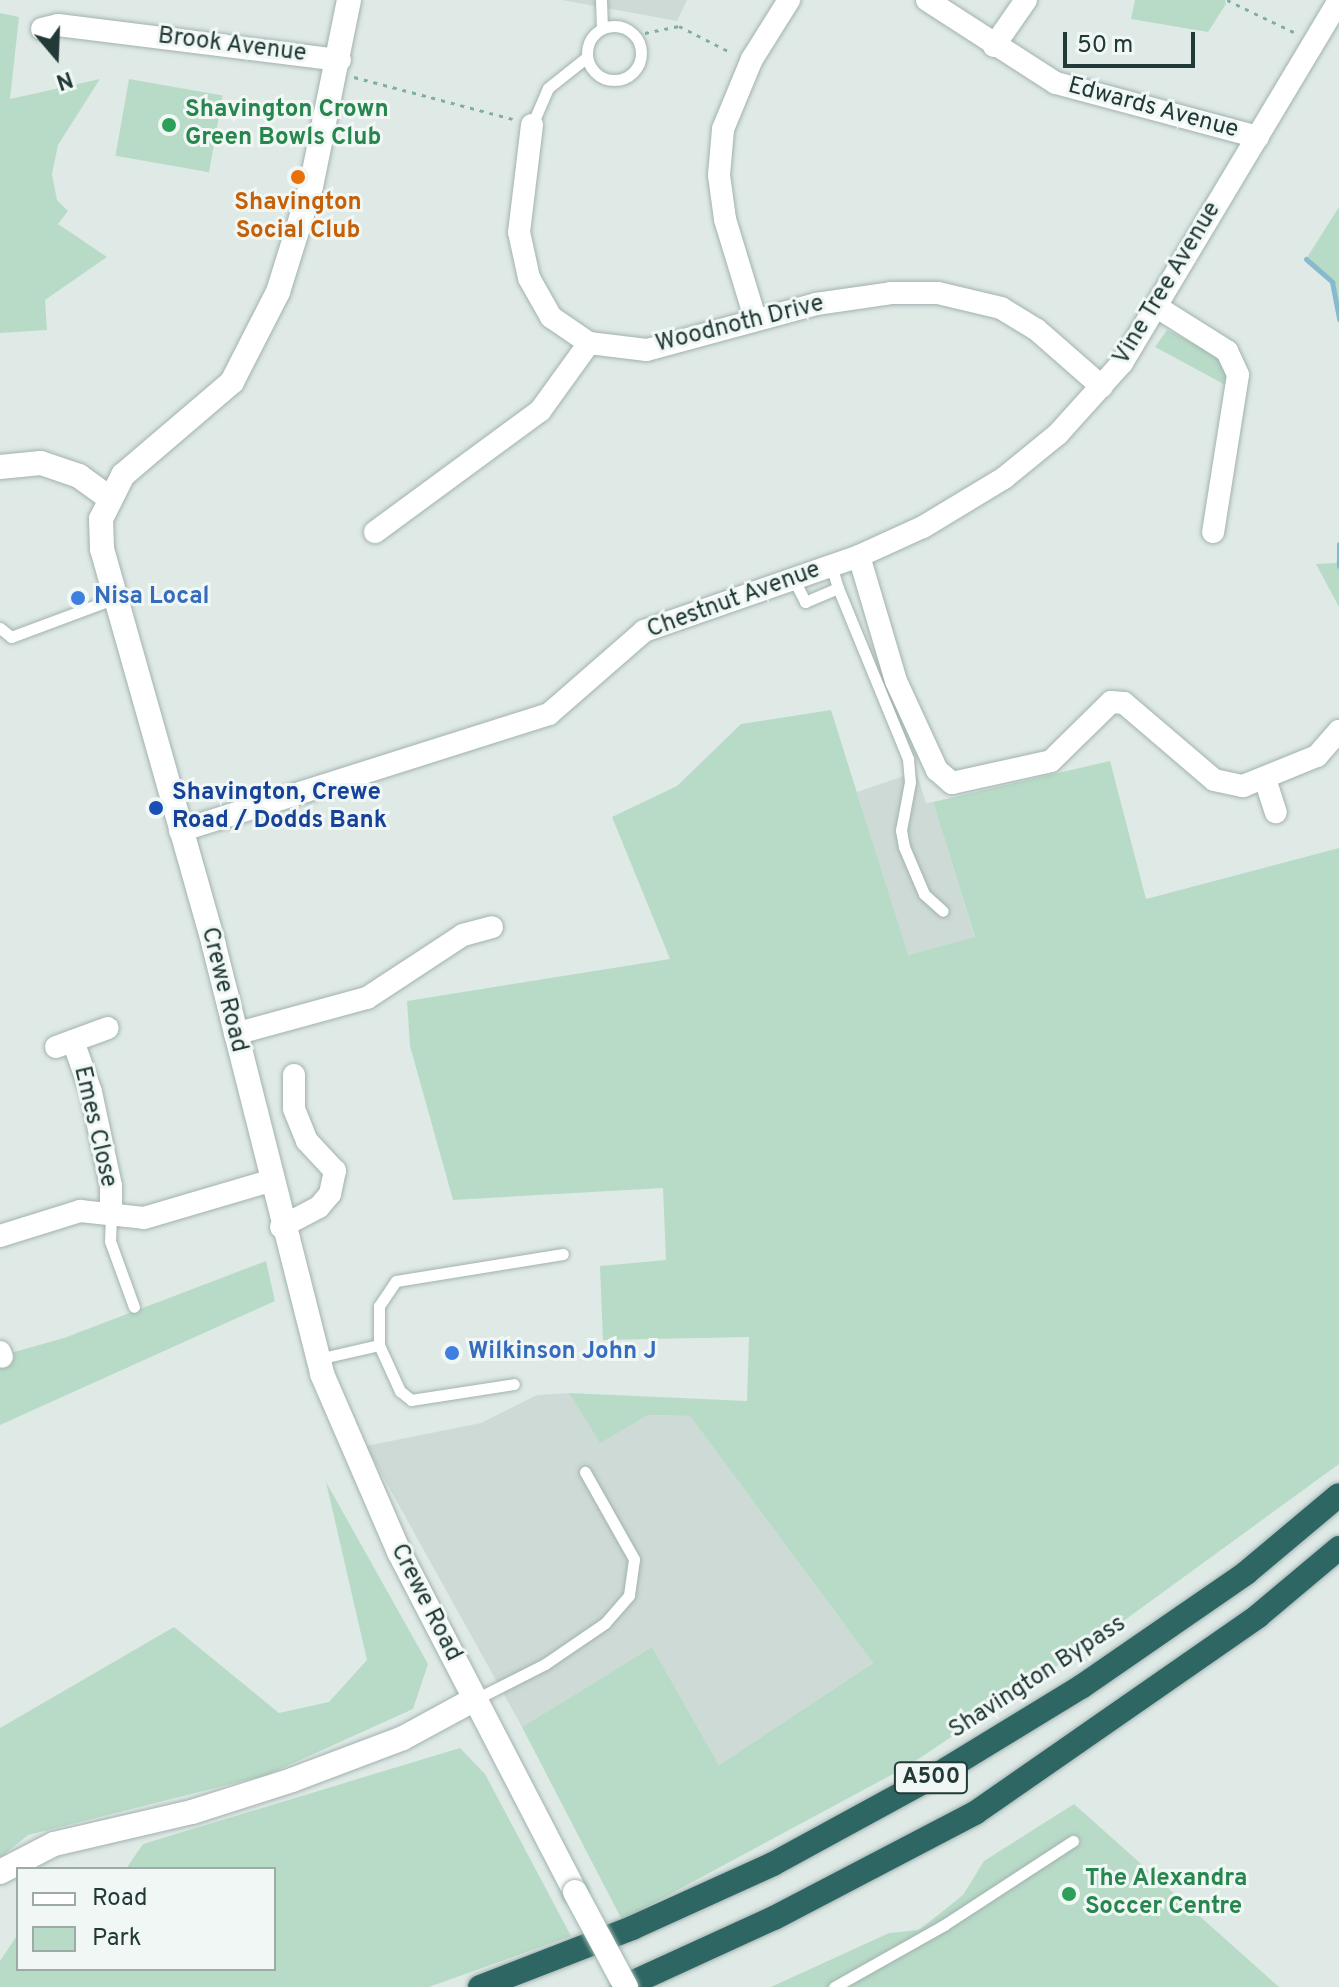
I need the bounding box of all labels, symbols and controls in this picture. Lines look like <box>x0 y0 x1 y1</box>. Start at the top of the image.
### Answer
north arrow <box>16 16 96 96</box>
scale bar <box>1067 16 1199 66</box>
street label: Brook Avenue <box>156 23 308 69</box>
text: 50 m <box>1077 31 1133 61</box>
text: N <box>52 64 76 94</box>
street label: Edwards Avenue <box>1064 72 1242 146</box>
place label: Shavington Crown Green Bowls Club <box>185 97 389 153</box>
marker: Shavington Crown Green Bowls Club <box>160 116 178 134</box>
marker: Shavington Social Club <box>289 168 307 186</box>
place label: Shavington Social Club <box>234 190 362 246</box>
street label: Vine Tree Avenue <box>1108 196 1228 372</box>
street label: Woodnoth Drive <box>653 290 827 360</box>
street label: Chestnut Avenue <box>643 556 825 646</box>
place label: Nisa Local <box>94 584 210 612</box>
marker: Nisa Local <box>69 589 87 607</box>
place label: Shavington, Crewe Road / Dodds Bank <box>172 780 387 836</box>
marker: Shavington, Crewe Road / Dodds Bank <box>147 799 165 817</box>
street label: Crewe Road <box>194 924 252 1056</box>
street label: Emes Close <box>66 1064 122 1190</box>
place label: Wilkinson John J <box>468 1339 657 1367</box>
marker: Wilkinson John J <box>443 1344 461 1362</box>
street label: Crewe Road <box>383 1539 467 1667</box>
street label: Shavington Bypass <box>944 1610 1132 1746</box>
road number: A500 <box>893 1760 969 1796</box>
place label: The Alexandra Soccer Centre <box>1085 1866 1248 1922</box>
legend <box>16 1867 276 1971</box>
text: Road <box>92 1884 148 1914</box>
marker: The Alexandra Soccer Centre <box>1060 1885 1078 1903</box>
text: Park <box>92 1924 142 1954</box>

